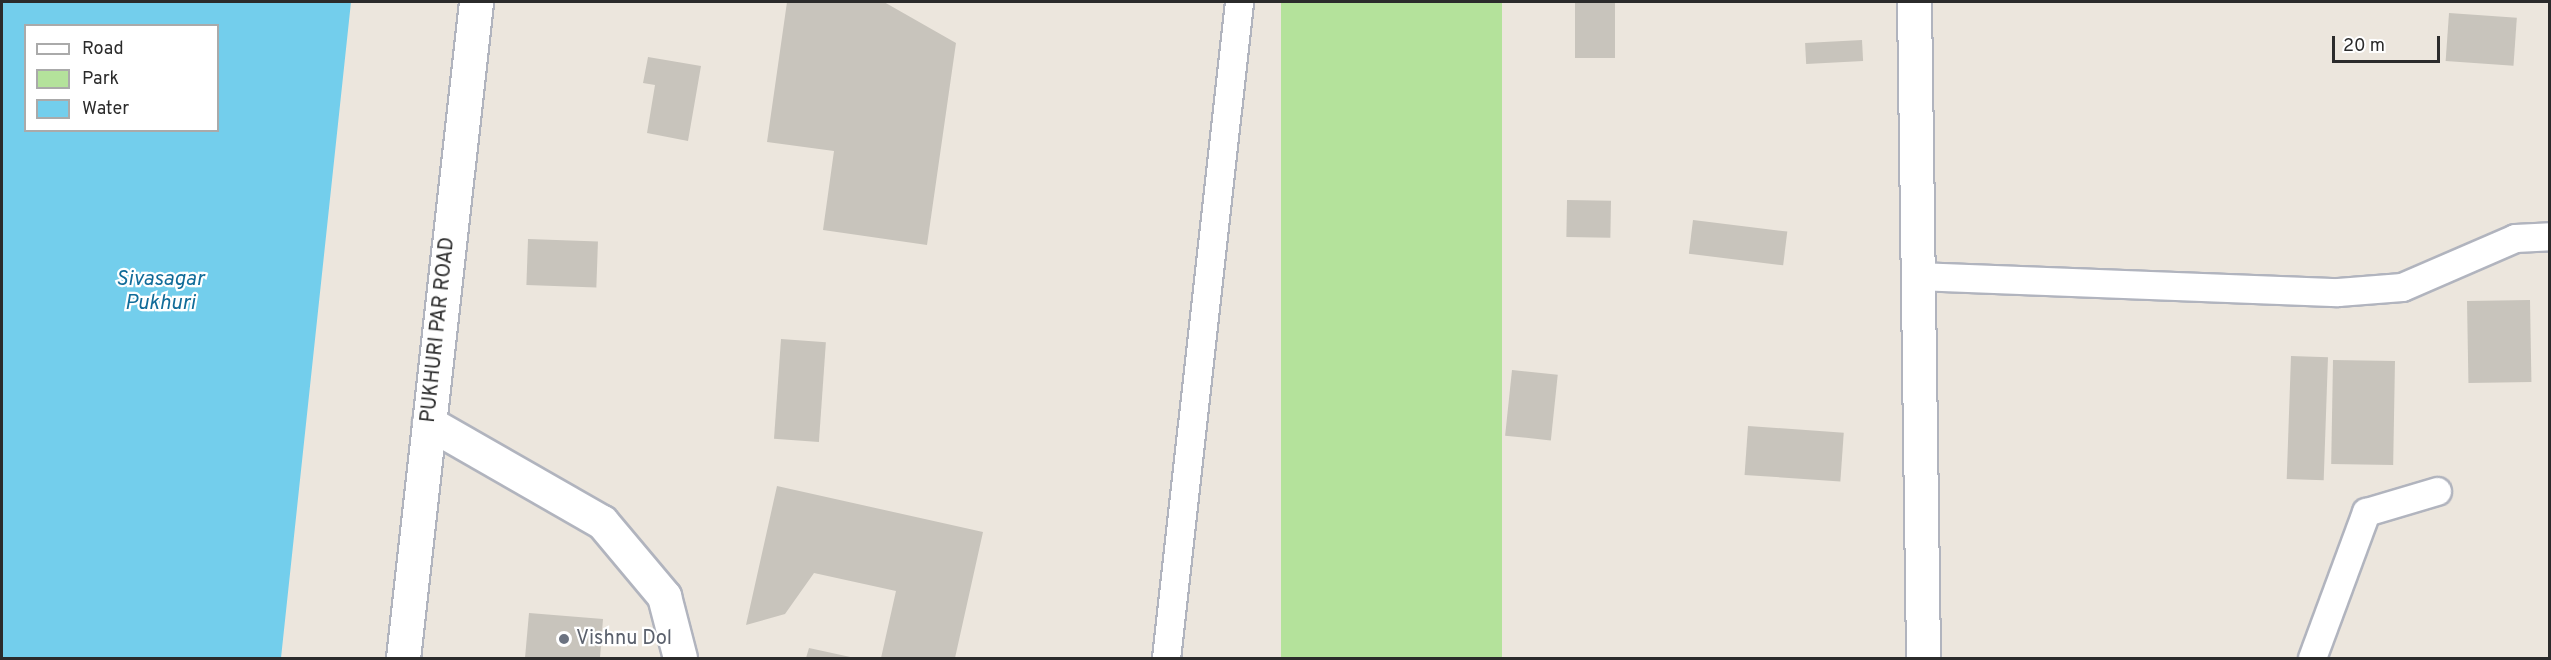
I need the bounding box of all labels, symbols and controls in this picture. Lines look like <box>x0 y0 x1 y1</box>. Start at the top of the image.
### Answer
legend <box>24 24 219 132</box>
scale bar <box>2335 24 2443 62</box>
text: 20 m <box>2343 35 2385 58</box>
text: Road <box>82 38 124 61</box>
text: Park <box>82 68 119 91</box>
text: Water <box>82 98 129 121</box>
street label: PUKHURI PAR ROAD <box>417 236 461 424</box>
water label: Sivasagar Pukhuri <box>116 267 204 317</box>
place label: Vishnu Dol <box>576 627 672 651</box>
marker: Vishnu Dol <box>557 632 571 646</box>

